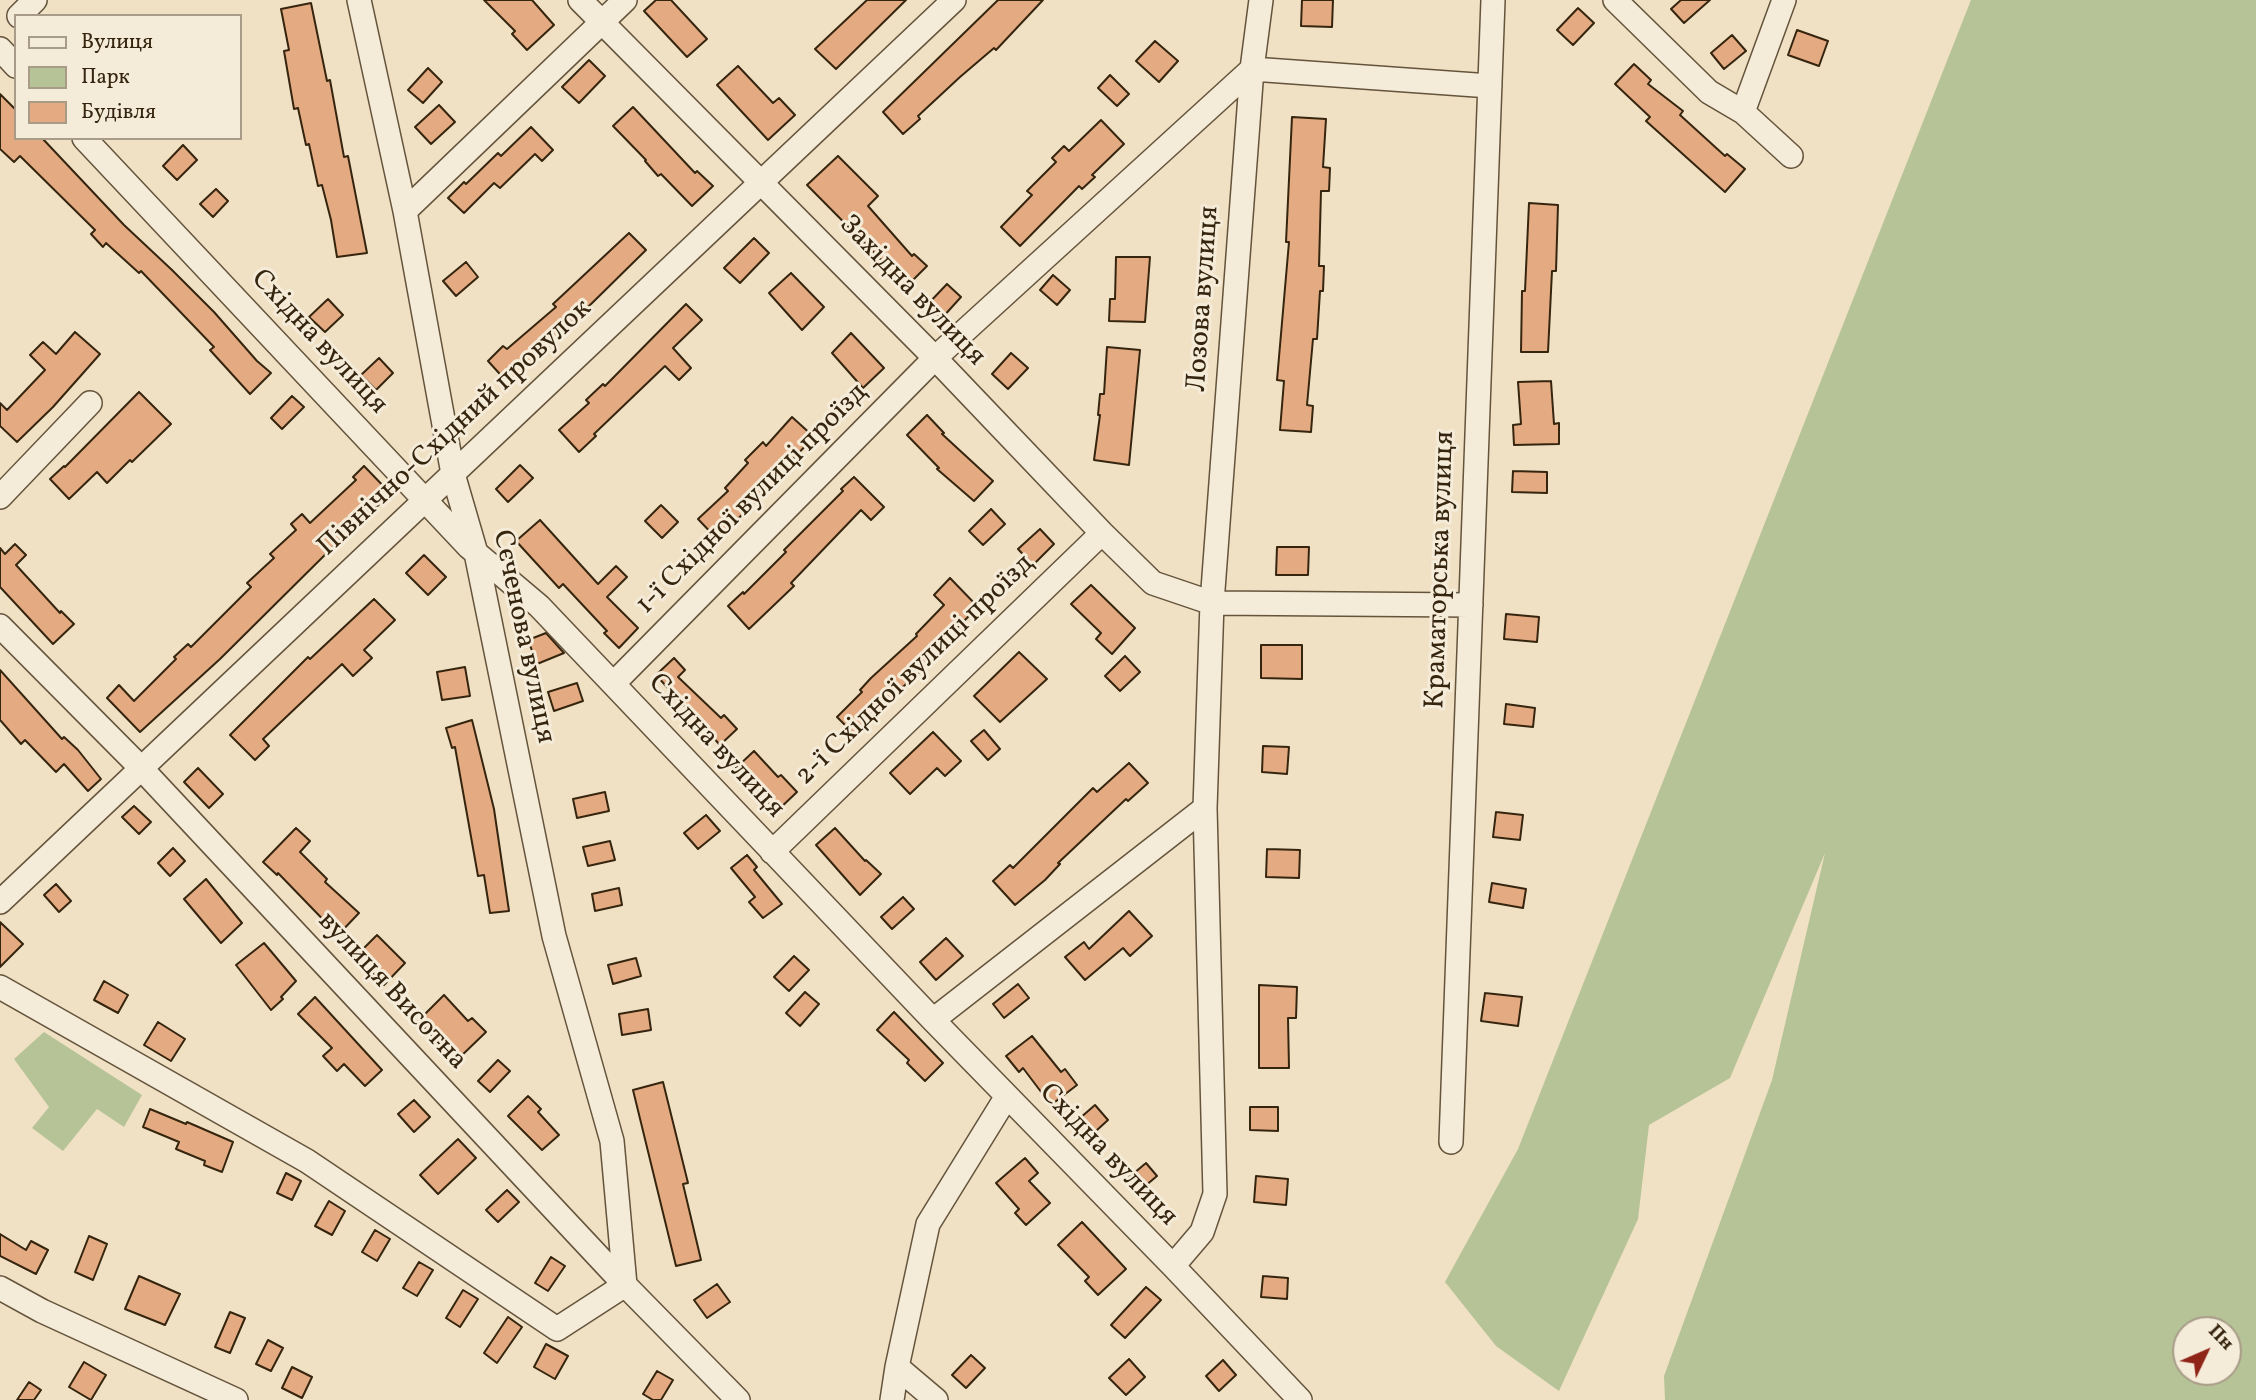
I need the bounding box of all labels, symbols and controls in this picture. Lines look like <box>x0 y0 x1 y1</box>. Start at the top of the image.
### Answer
legend <box>14 14 242 140</box>
text: Вулиця <box>81 28 153 57</box>
text: Парк <box>81 63 130 92</box>
text: Будівля <box>81 98 156 127</box>
street label: Лозова вулиця <box>1182 205 1228 393</box>
street label: Західна вулиця <box>831 210 991 374</box>
street label: Східна вулиця <box>242 264 394 422</box>
street label: Північно-Східний провулок <box>312 293 600 565</box>
street label: 1-ї Східної вулиці проїзд <box>630 377 876 623</box>
street label: Краматорська вулиця <box>1420 430 1464 710</box>
street label: Сєченова вулиця <box>483 527 561 747</box>
street label: 2-ї Східної вулиці проїзд <box>790 548 1042 794</box>
street label: Східна вулиця <box>639 668 791 826</box>
street label: вулиця Висотна <box>309 906 473 1078</box>
street label: Східна вулиця <box>1031 1078 1183 1234</box>
north arrow <box>2172 1316 2242 1386</box>
text: Пн <box>2202 1319 2239 1357</box>

